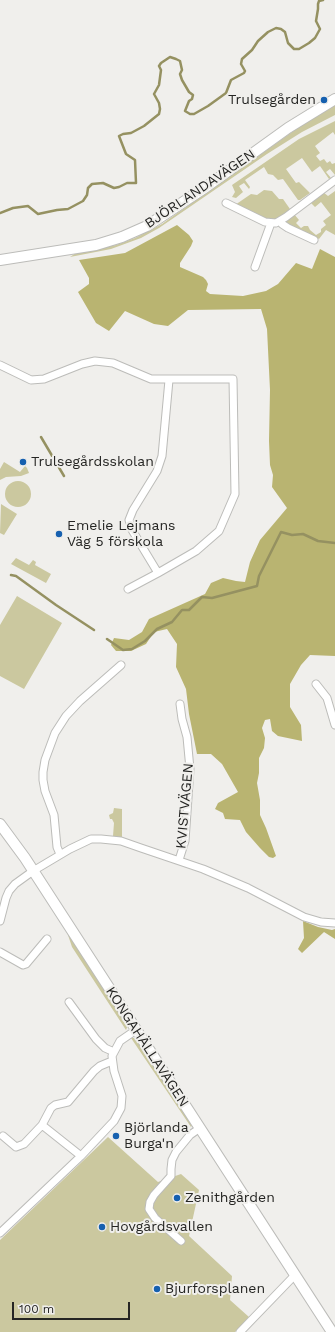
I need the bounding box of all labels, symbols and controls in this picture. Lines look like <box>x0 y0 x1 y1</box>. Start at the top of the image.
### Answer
place label: Trulsegården <box>228 92 316 108</box>
marker: Trulsegården <box>319 95 329 105</box>
street label: BJÖRLANDAVÄGEN <box>142 146 258 232</box>
place label: Trulsegårdsskolan <box>31 454 154 470</box>
marker: Trulsegårdsskolan <box>18 457 28 467</box>
place label: Emelie Lejmans Väg 5 förskola <box>67 518 175 550</box>
marker: Emelie Lejmans Väg 5 förskola <box>54 529 64 539</box>
street label: KVISTVÄGEN <box>173 762 197 850</box>
street label: KONGAHÄLLAVÄGEN <box>102 984 192 1110</box>
place label: Björlanda Burga'n <box>124 1120 189 1152</box>
marker: Björlanda Burga'n <box>111 1131 121 1141</box>
place label: Zenithgården <box>185 1190 275 1206</box>
marker: Zenithgården <box>172 1193 182 1203</box>
place label: Hovgårdsvallen <box>110 1219 213 1235</box>
marker: Hovgårdsvallen <box>97 1222 107 1232</box>
place label: Bjurforsplanen <box>165 1281 265 1297</box>
marker: Bjurforsplanen <box>152 1284 162 1294</box>
scale bar <box>14 1294 132 1320</box>
text: 100 m <box>19 1302 54 1316</box>

